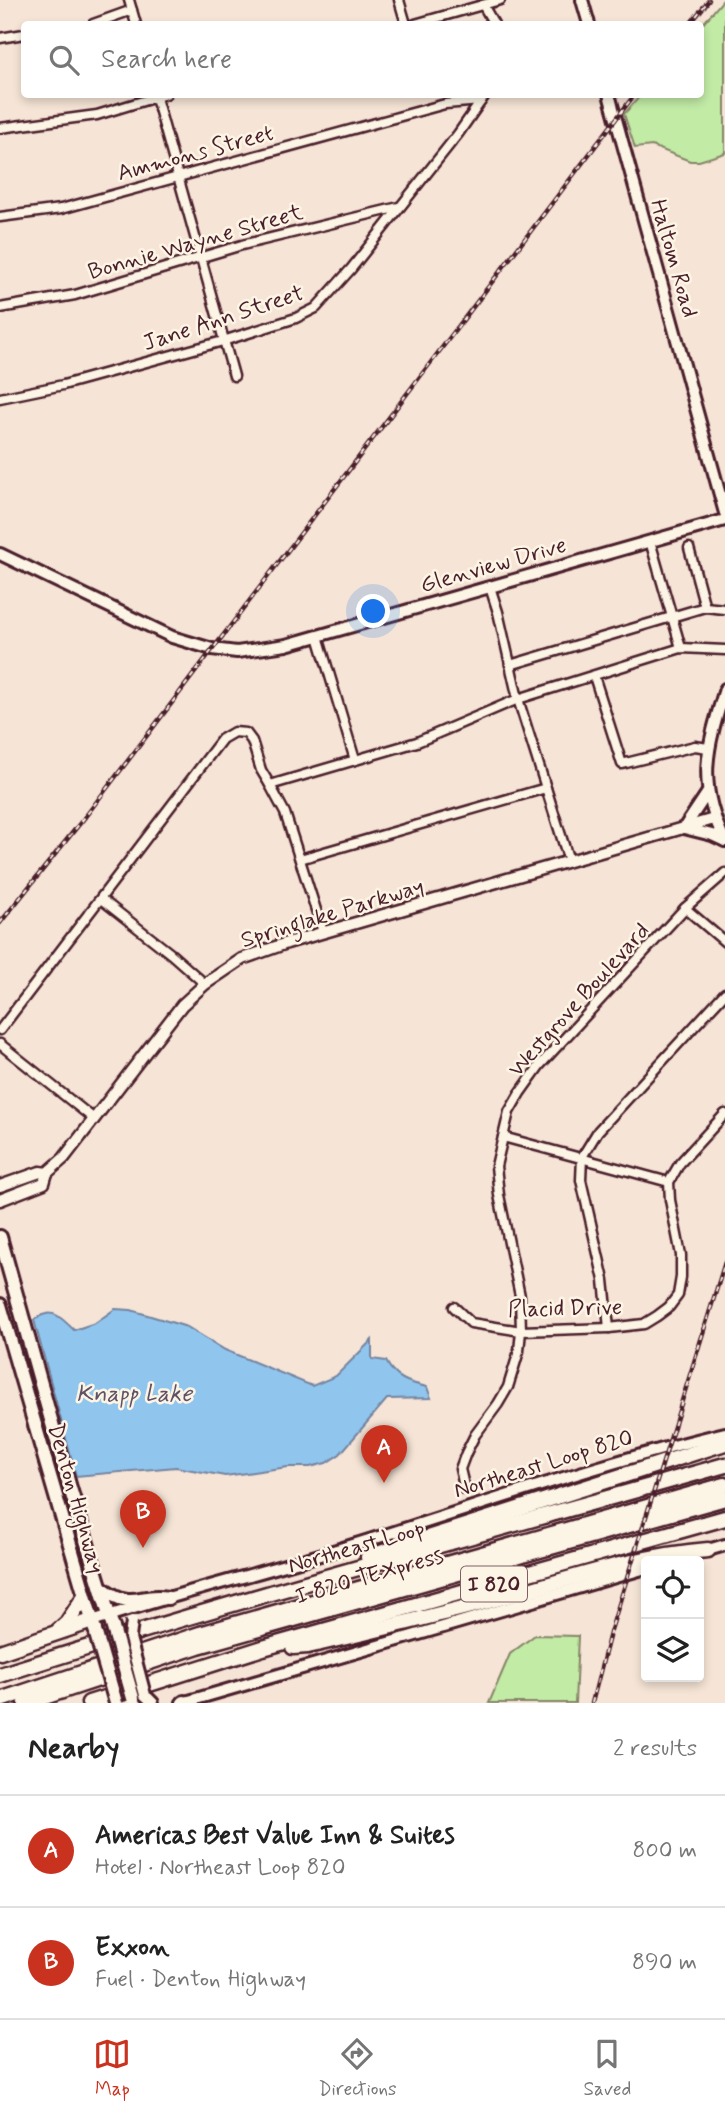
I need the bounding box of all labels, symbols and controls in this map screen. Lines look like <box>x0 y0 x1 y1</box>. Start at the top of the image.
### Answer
search box <box>21 21 704 98</box>
icon: search <box>45 41 83 79</box>
text: Search here <box>101 43 232 77</box>
street label: Ammons Street <box>114 119 277 189</box>
street label: Haltom Road <box>642 196 704 321</box>
street label: Bonnie Wayne Street <box>85 198 307 288</box>
street label: Jane Ann Street <box>139 279 308 359</box>
street label: Glenview Drive <box>417 531 570 601</box>
your location <box>356 594 390 628</box>
street label: Springlake Parkway <box>237 872 428 958</box>
street label: Westgrove Boulevard <box>502 917 657 1084</box>
street label: Placid Drive <box>508 1293 622 1325</box>
water label: Knapp Lake <box>76 1379 193 1410</box>
street label: Denton Highway <box>37 1420 111 1578</box>
street label: Northeast Loop 820 <box>450 1423 637 1506</box>
pin: A <box>361 1425 407 1483</box>
pin: B <box>120 1490 166 1548</box>
street label: Northeast Loop <box>285 1514 428 1582</box>
street label: I 820 TEXpress <box>292 1541 447 1612</box>
map controls <box>641 1556 704 1682</box>
button: locate <box>641 1556 704 1619</box>
road number: I 820 <box>461 1566 527 1602</box>
button: layers <box>641 1619 704 1682</box>
text: Nearby <box>28 1729 119 1768</box>
text: 2 results <box>613 1734 697 1764</box>
text: Americas Best Value Inn & Suites <box>95 1819 455 1853</box>
text: A <box>43 1836 59 1866</box>
text: 800 m <box>633 1836 697 1866</box>
text: Hotel · Northeast Loop 820 <box>95 1853 346 1883</box>
text: Exxon <box>95 1931 169 1965</box>
text: B <box>44 1948 58 1978</box>
text: 890 m <box>632 1948 697 1978</box>
text: Fuel · Denton Highway <box>95 1965 306 1995</box>
tab: Map <box>93 2035 131 2102</box>
tab: Directions <box>318 2035 397 2102</box>
tab: Saved <box>583 2035 631 2102</box>

